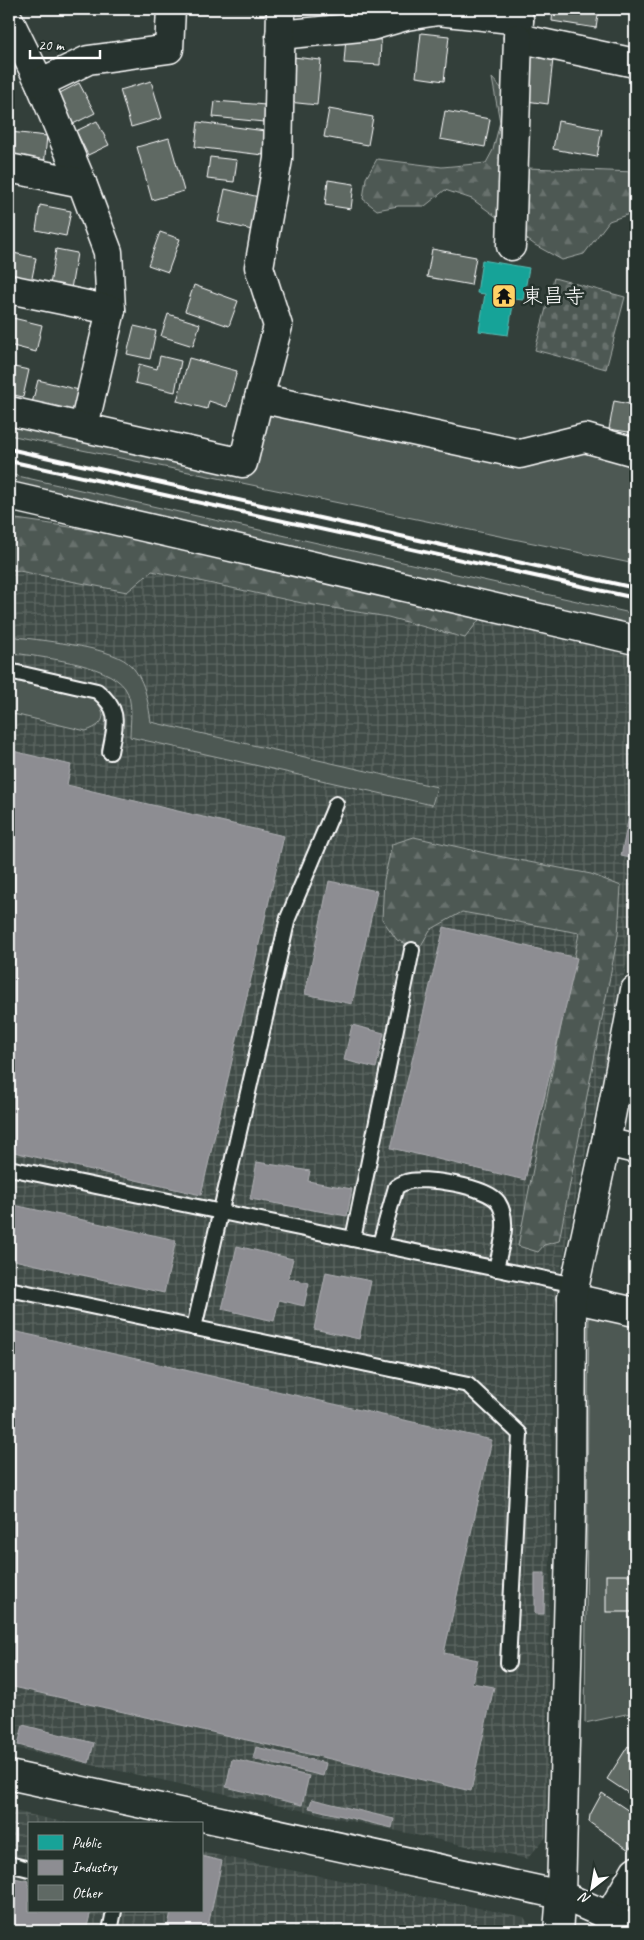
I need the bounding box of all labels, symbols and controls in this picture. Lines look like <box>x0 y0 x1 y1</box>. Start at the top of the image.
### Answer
scale bar <box>30 28 100 60</box>
text: 20 m <box>38 36 65 55</box>
temple icon: 東昌寺 <box>491 283 517 309</box>
place label: 東昌寺 <box>522 283 585 309</box>
legend <box>28 1822 202 1912</box>
text: Public <box>72 1834 102 1853</box>
text: Industry <box>72 1858 119 1877</box>
north arrow <box>566 1862 616 1912</box>
text: Other <box>72 1884 103 1903</box>
text: N <box>575 1888 594 1908</box>

